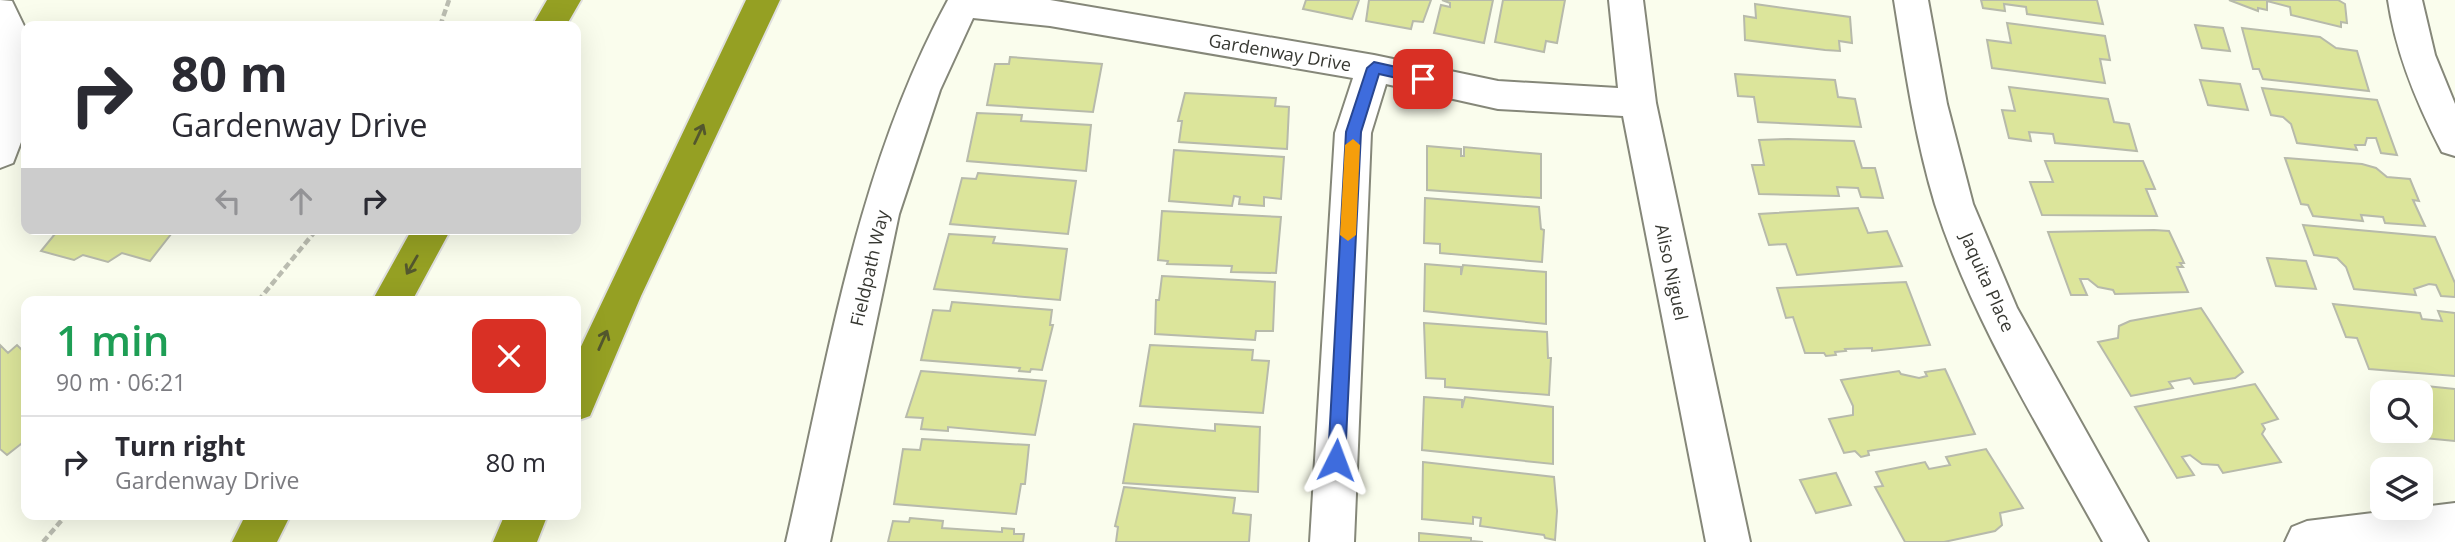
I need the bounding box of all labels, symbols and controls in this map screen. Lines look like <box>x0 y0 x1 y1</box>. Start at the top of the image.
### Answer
street label: Gardenway Drive <box>1207 28 1353 76</box>
text: 80 m <box>171 40 288 106</box>
icon: right <box>56 49 147 140</box>
pin <box>1393 49 1453 109</box>
icon: arrive <box>1404 60 1442 98</box>
text: Gardenway Drive <box>171 103 428 146</box>
one-way arrow <box>693 124 706 145</box>
icon: left <box>209 182 247 220</box>
icon: ahead <box>282 182 320 220</box>
icon: right <box>355 182 393 220</box>
street label: Fieldpath Way <box>844 207 894 328</box>
street label: Aliso Niguel <box>1650 222 1694 322</box>
street label: Jaquita Place <box>1955 227 2021 336</box>
one-way arrow <box>405 254 418 275</box>
text: 1 min <box>56 311 169 368</box>
button: close <box>472 319 546 393</box>
one-way arrow <box>597 330 610 351</box>
text: 90 m · 06:21 <box>56 366 186 398</box>
map controls <box>2370 380 2433 520</box>
button: search <box>2370 380 2433 443</box>
position arrow <box>1299 423 1373 497</box>
text: Turn right <box>115 428 246 464</box>
icon: right <box>56 443 94 481</box>
text: 80 m <box>485 444 546 480</box>
button: layers <box>2370 457 2433 520</box>
text: Gardenway Drive <box>115 464 299 496</box>

